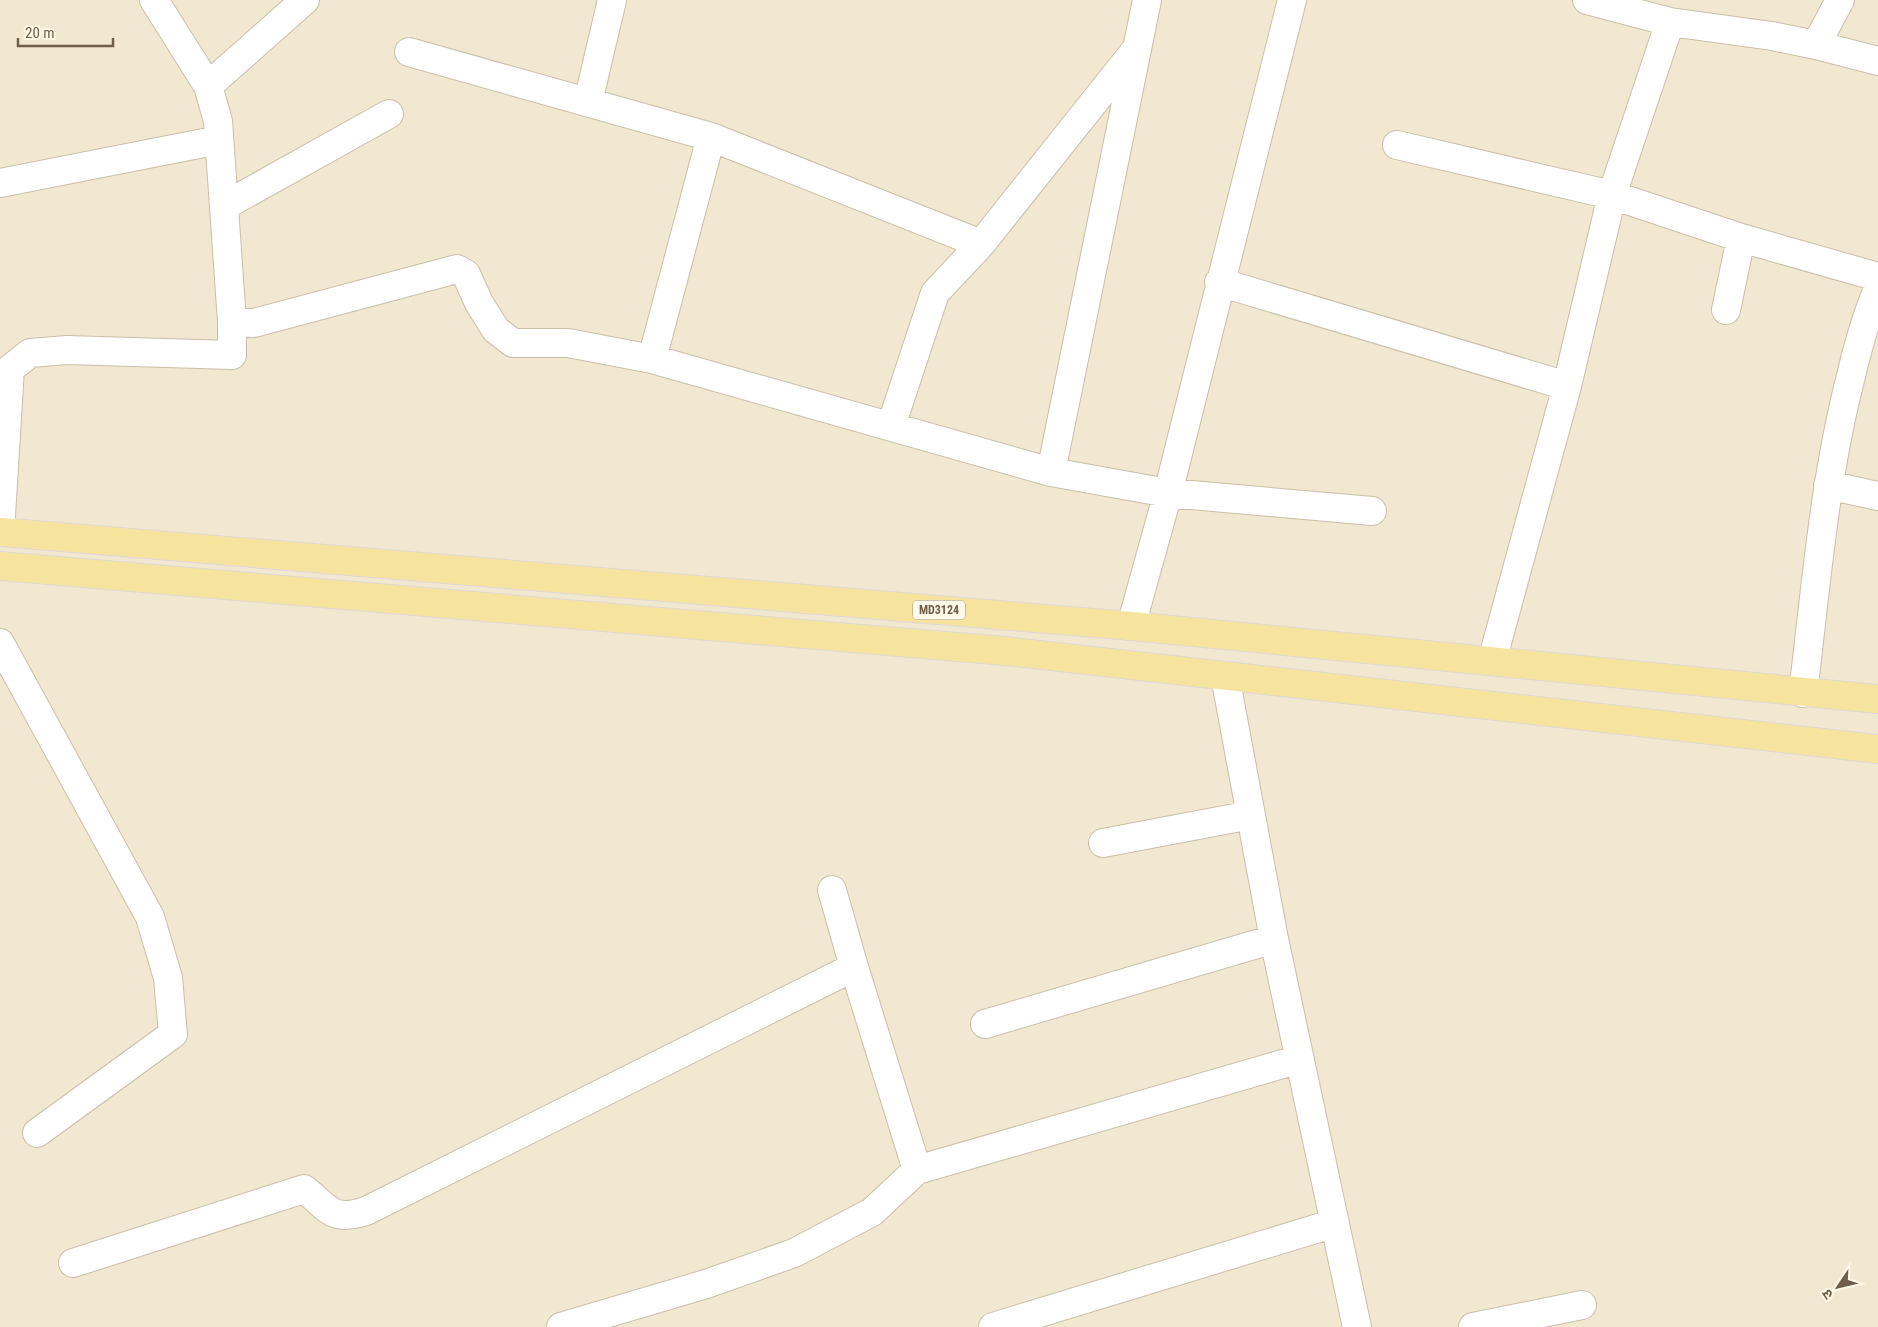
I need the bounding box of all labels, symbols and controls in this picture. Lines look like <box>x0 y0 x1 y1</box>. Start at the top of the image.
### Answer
scale bar <box>18 15 112 47</box>
text: 20 m <box>25 24 55 42</box>
road number: MD3124 <box>913 600 965 620</box>
north arrow <box>1813 1262 1863 1312</box>
text: उ <box>1818 1286 1836 1302</box>

